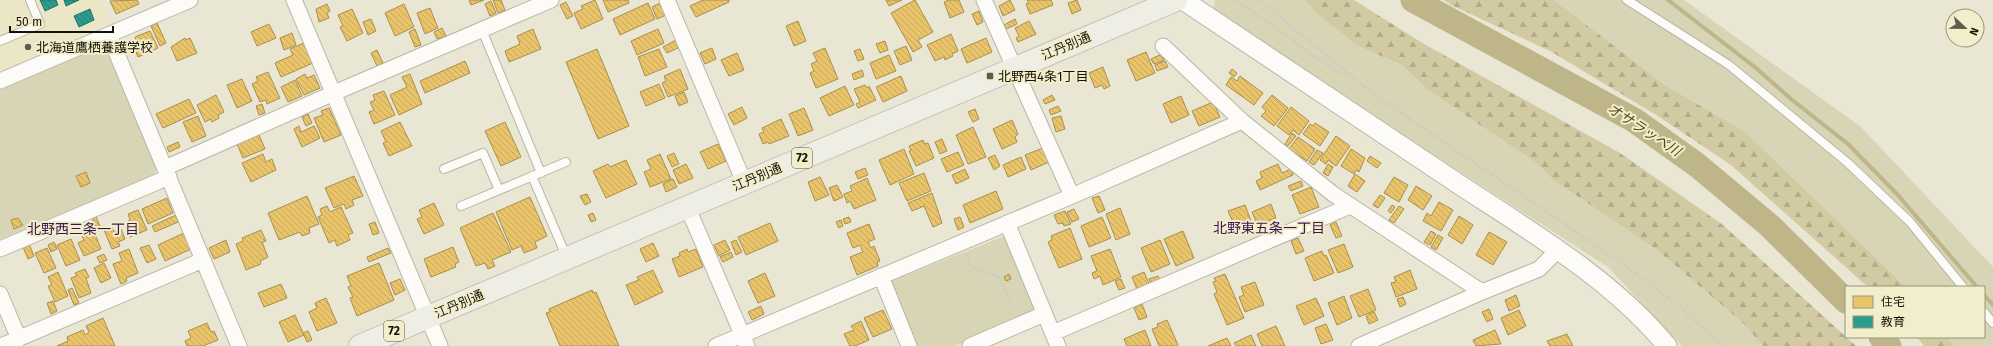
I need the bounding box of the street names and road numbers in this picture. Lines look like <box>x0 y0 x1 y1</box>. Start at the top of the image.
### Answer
street label: 江丹別通 <box>1039 29 1093 63</box>
road number: 72 <box>792 148 812 168</box>
street label: 江丹別通 <box>730 160 784 194</box>
street label: 江丹別通 <box>432 287 486 321</box>
road number: 72 <box>384 321 404 341</box>

